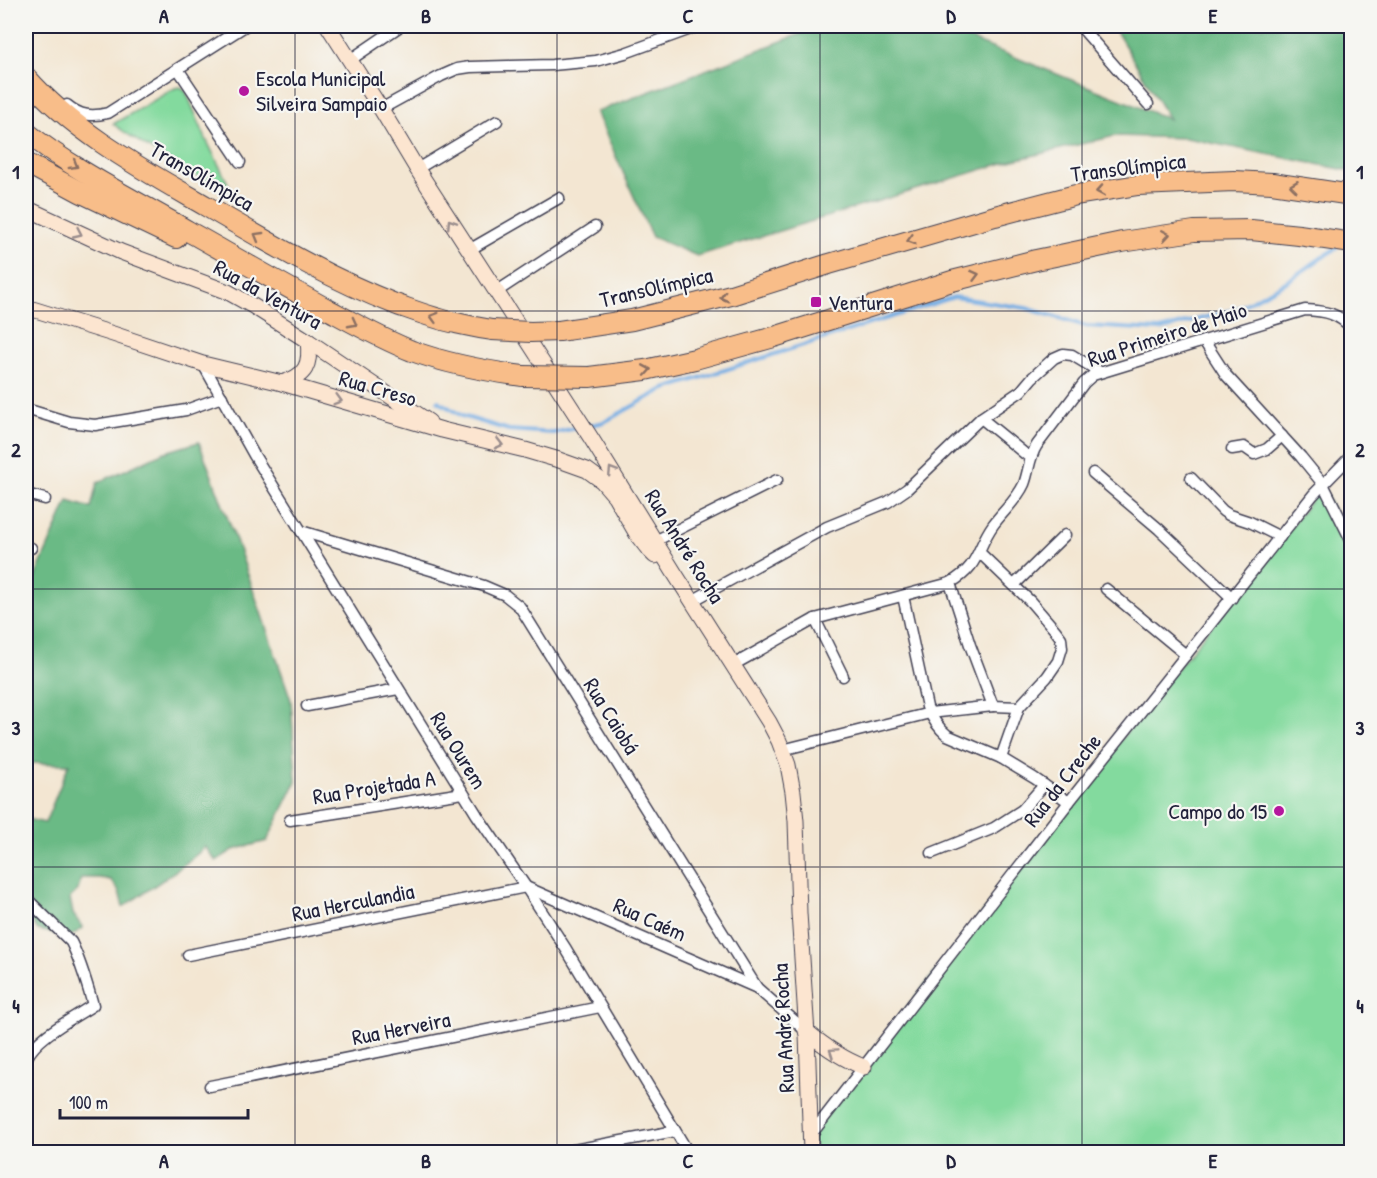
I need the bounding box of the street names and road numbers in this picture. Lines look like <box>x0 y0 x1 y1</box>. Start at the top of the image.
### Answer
street label: TransOlímpica <box>145 134 260 218</box>
street label: TransOlímpica <box>1069 145 1187 189</box>
street label: Rua da Ventura <box>209 252 328 336</box>
street label: TransOlímpica <box>596 259 716 315</box>
street label: Rua Primeiro de Maio <box>1084 294 1250 374</box>
street label: Rua Creso <box>336 363 420 413</box>
street label: Rua André Rocha <box>638 483 732 609</box>
street label: Rua Caiobá <box>577 672 647 760</box>
street label: Rua Ourem <box>424 706 494 794</box>
street label: Rua da Creche <box>1016 727 1108 833</box>
street label: Rua Projetada A <box>311 762 438 811</box>
street label: Rua Herculandia <box>289 875 417 929</box>
street label: Rua Caém <box>609 890 691 948</box>
street label: Rua André Rocha <box>765 962 801 1093</box>
street label: Rua Herveira <box>349 1004 453 1052</box>

